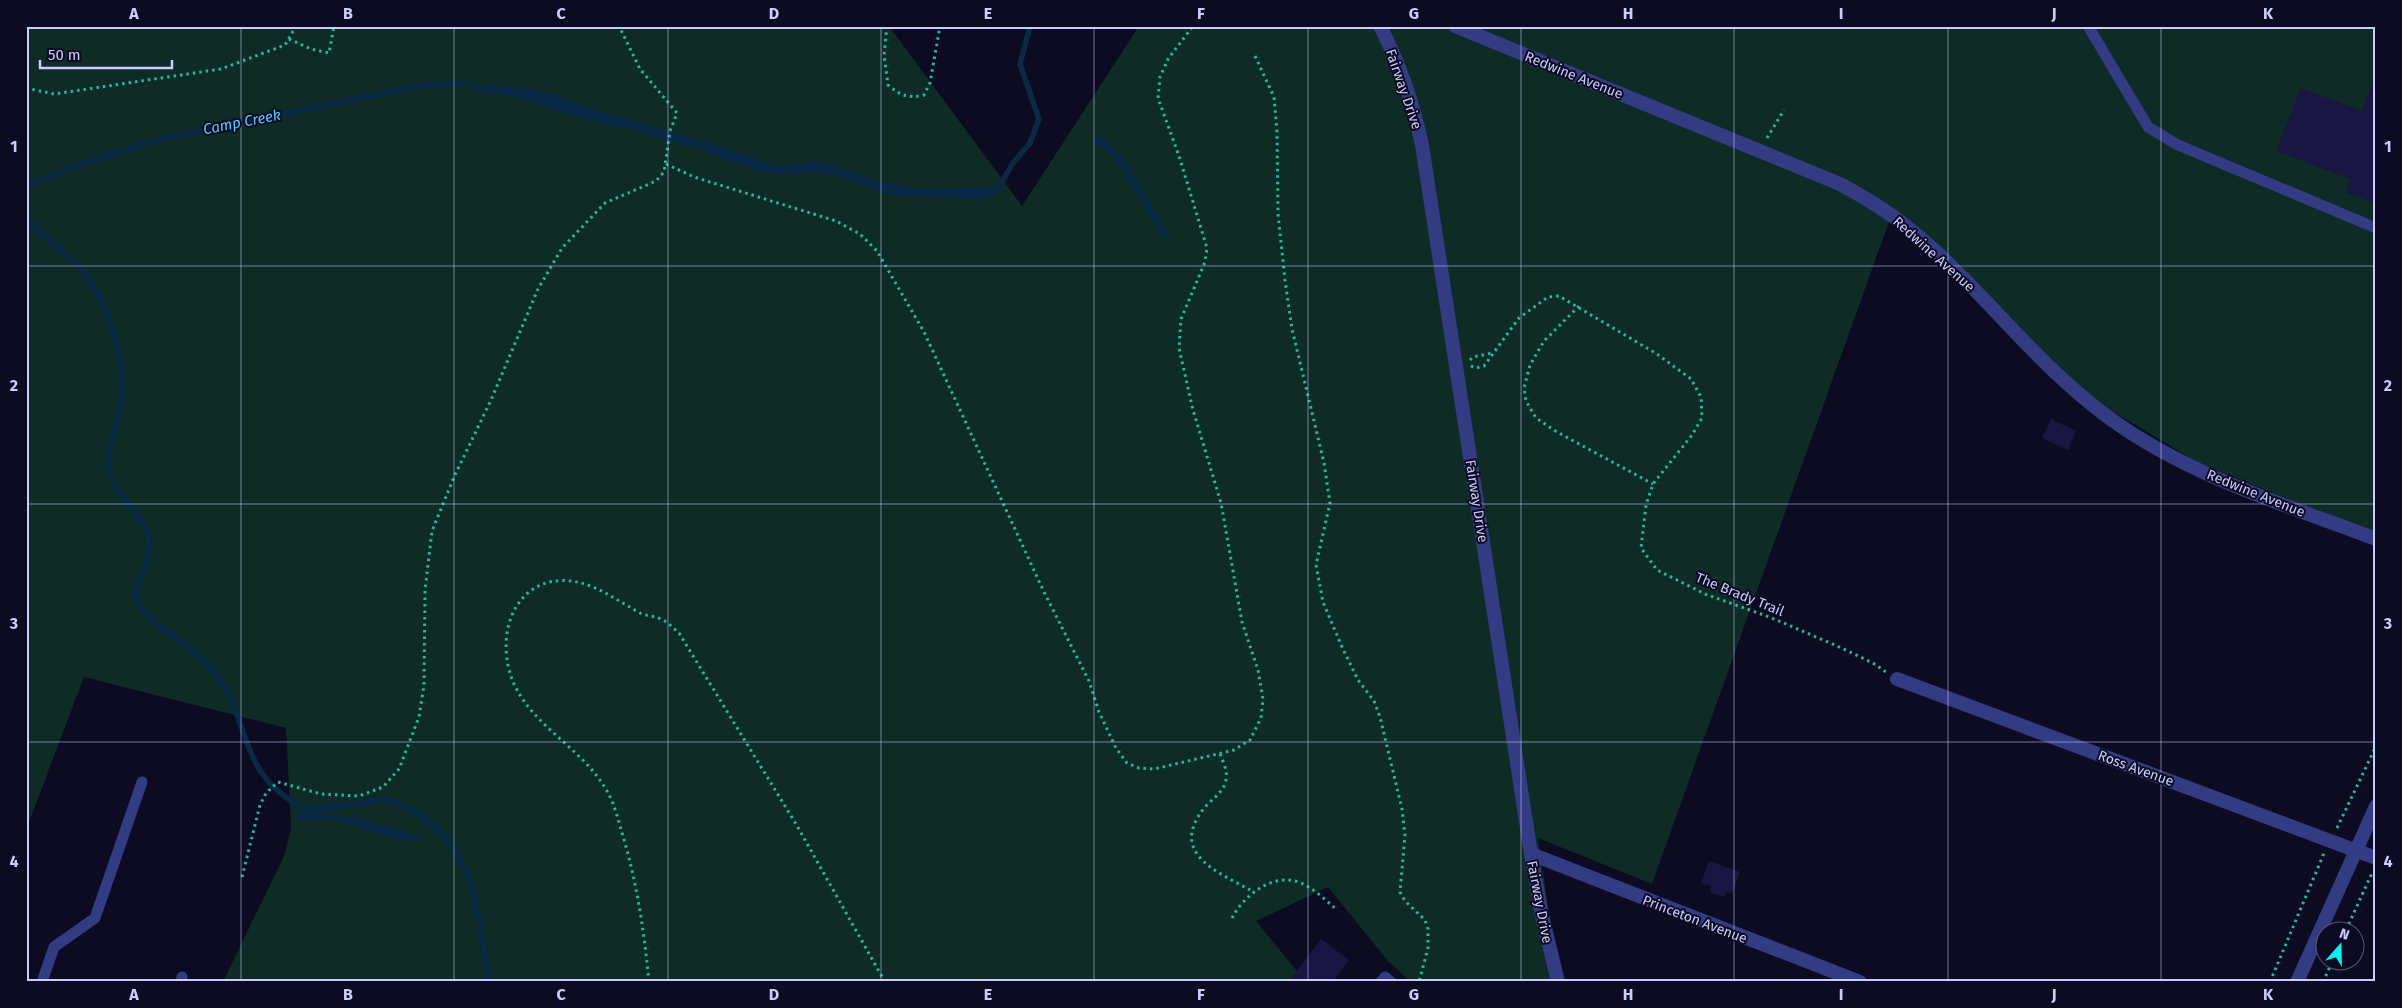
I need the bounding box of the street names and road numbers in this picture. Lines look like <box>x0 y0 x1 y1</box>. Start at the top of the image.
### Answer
street label: Fairway Drive <box>1382 47 1425 132</box>
street label: Redwine Avenue <box>1522 48 1625 103</box>
street label: Redwine Avenue <box>1889 213 1978 296</box>
street label: Fairway Drive <box>1462 458 1491 544</box>
street label: Redwine Avenue <box>2204 466 2307 521</box>
street label: The Brady Trail <box>1693 569 1787 620</box>
street label: Ross Avenue <box>2096 747 2176 790</box>
street label: Fairway Drive <box>1523 859 1556 945</box>
street label: Princeton Avenue <box>1640 892 1750 947</box>

